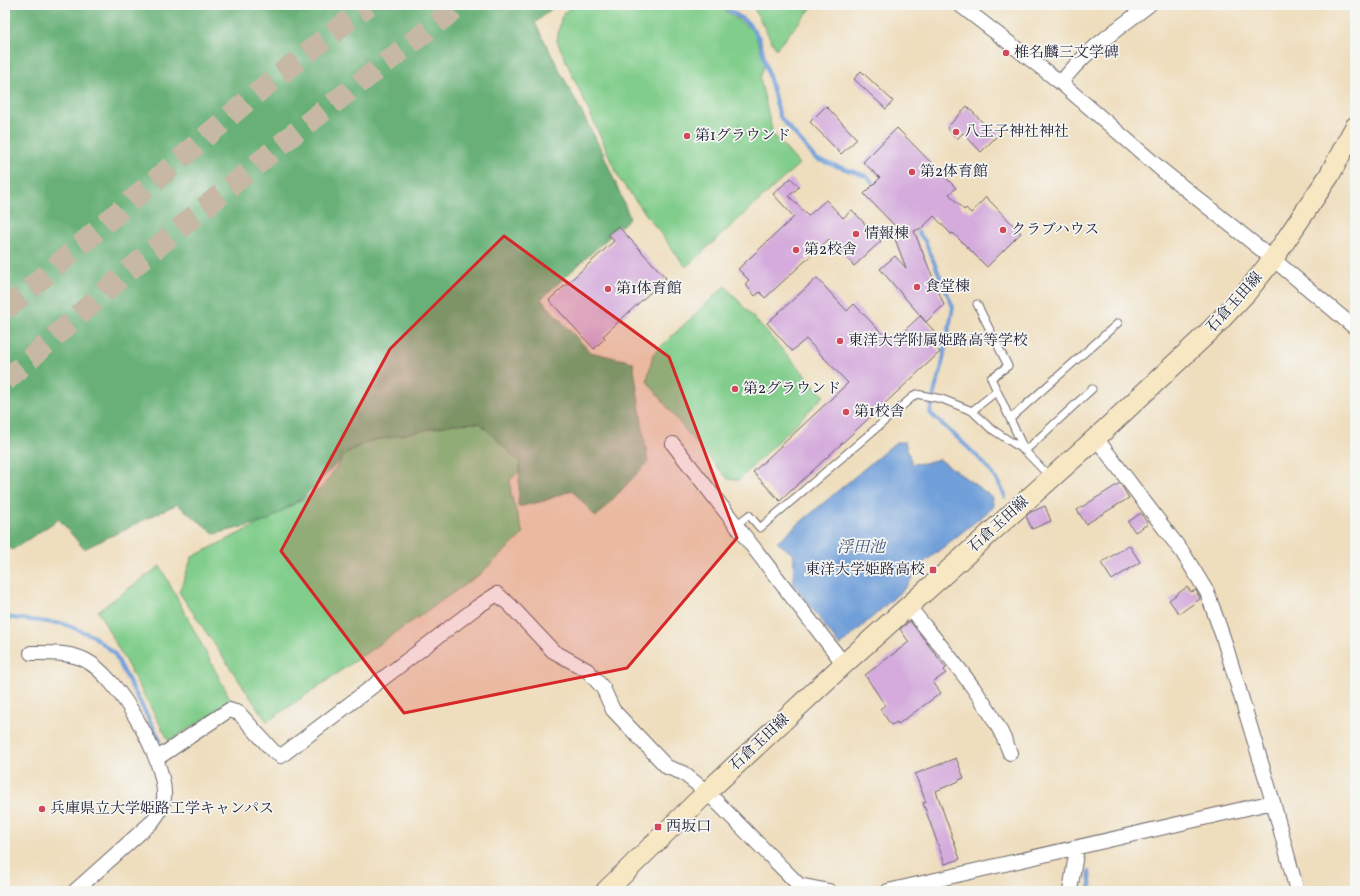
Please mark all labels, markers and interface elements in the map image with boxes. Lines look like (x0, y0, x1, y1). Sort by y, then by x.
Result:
place label: 椎名麟三文学碑 (1014, 43, 1119, 64)
marker: 椎名麟三文学碑 (1001, 48, 1011, 58)
place label: 八王子神社神社 (964, 122, 1069, 143)
place label: 第1グラウンド (695, 126, 791, 147)
marker: 八王子神社神社 (951, 127, 961, 137)
marker: 第1グラウンド (682, 131, 692, 141)
place label: 第2体育館 (920, 162, 988, 183)
marker: 第2体育館 (907, 167, 917, 177)
place label: クラブハウス (1011, 220, 1099, 241)
place label: 情報棟 (864, 224, 909, 245)
marker: クラブハウス (998, 225, 1008, 235)
marker: 情報棟 (851, 229, 861, 239)
place label: 第2校舎 (804, 240, 857, 261)
marker: 第2校舎 (791, 245, 801, 255)
street label: 石倉玉田線 (1202, 268, 1268, 338)
place label: 食堂棟 (925, 277, 970, 298)
place label: 第1体育館 (616, 279, 682, 300)
marker: 食堂棟 (912, 282, 922, 292)
marker: 第1体育館 (603, 284, 613, 294)
place label: 東洋大学附属姫路高等学校 (848, 331, 1028, 352)
marker: 東洋大学附属姫路高等学校 (835, 336, 845, 346)
place label: 第2グラウンド (743, 379, 841, 400)
marker: 第2グラウンド (730, 384, 740, 394)
place label: 第1校舎 (854, 402, 905, 423)
marker: 第1校舎 (841, 407, 851, 417)
street label: 石倉玉田線 (964, 492, 1034, 558)
water label: 浮田池 (837, 537, 887, 559)
place label: 東洋大学姫路高校 (805, 560, 925, 581)
marker: 東洋大学姫路高校 (928, 565, 938, 575)
street label: 石倉玉田線 (725, 710, 795, 776)
place label: 兵庫県立大学姫路工学キャンパス (50, 799, 274, 820)
marker: 兵庫県立大学姫路工学キャンパス (37, 804, 47, 814)
place label: 西坂口 (666, 817, 711, 838)
marker: 西坂口 (653, 822, 663, 832)

